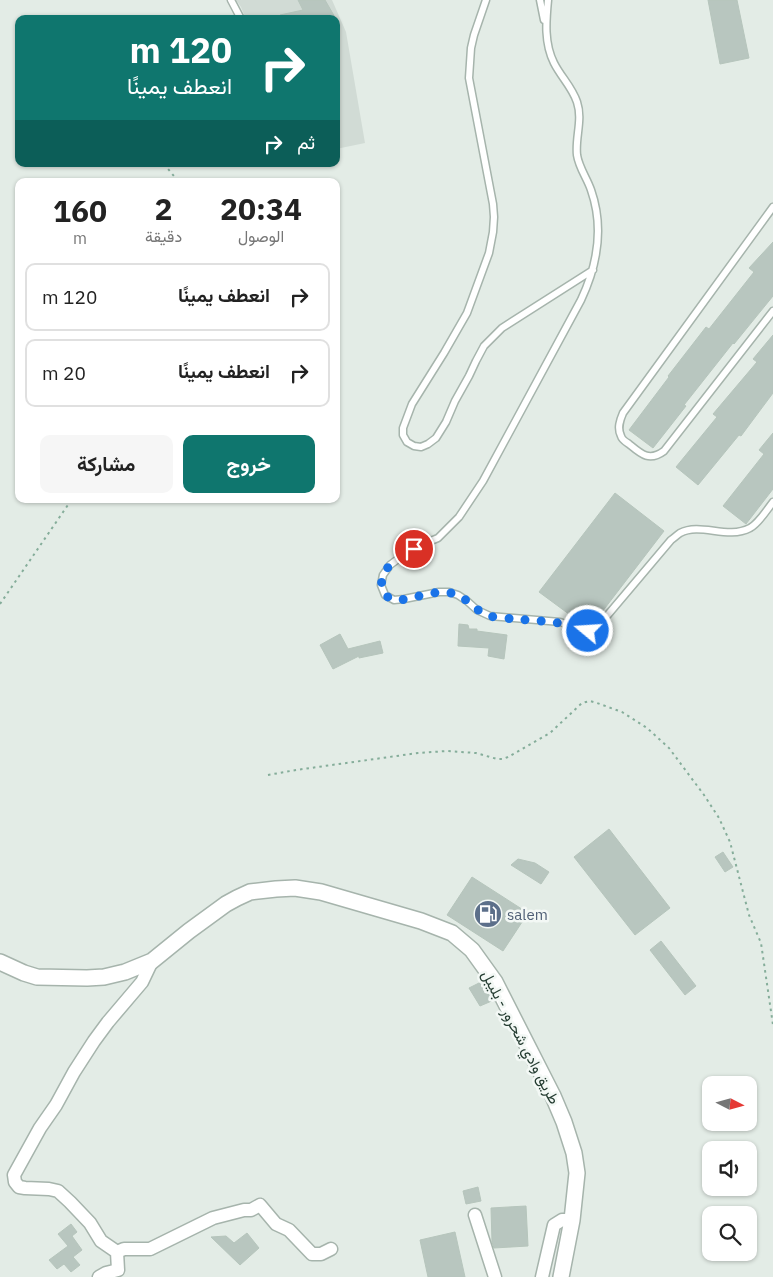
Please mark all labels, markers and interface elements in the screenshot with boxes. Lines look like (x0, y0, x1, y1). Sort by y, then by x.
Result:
text: 120 m (129, 27, 232, 73)
icon: right (250, 35, 315, 100)
text: انعطف يمينًا (127, 71, 232, 100)
icon: right (259, 130, 287, 158)
text: ثم (297, 130, 315, 154)
text: 2 (155, 189, 173, 228)
text: 20:34 (220, 189, 302, 228)
text: 160 (53, 191, 107, 230)
text: دقيقة (145, 226, 182, 246)
text: الوصول (238, 226, 284, 246)
text: m (73, 228, 87, 248)
text: انعطف يمينًا (178, 283, 270, 307)
icon: right (285, 283, 313, 311)
text: 120 m (42, 285, 97, 309)
text: انعطف يمينًا (178, 359, 270, 383)
icon: right (285, 359, 313, 387)
text: 20 m (42, 361, 86, 385)
button: مشاركة (40, 435, 173, 493)
button: خروج (183, 435, 315, 493)
pin (393, 528, 435, 570)
icon: arrive (400, 535, 428, 563)
position arrow (561, 604, 613, 656)
fuel station icon: salem (473, 899, 503, 929)
place label: salem (507, 905, 548, 924)
street label: طريق وادي شحرور - بليبل (474, 967, 565, 1109)
north arrow (702, 1076, 758, 1131)
map controls (702, 1076, 757, 1261)
button: sound (702, 1141, 757, 1196)
button: search (702, 1206, 757, 1261)

